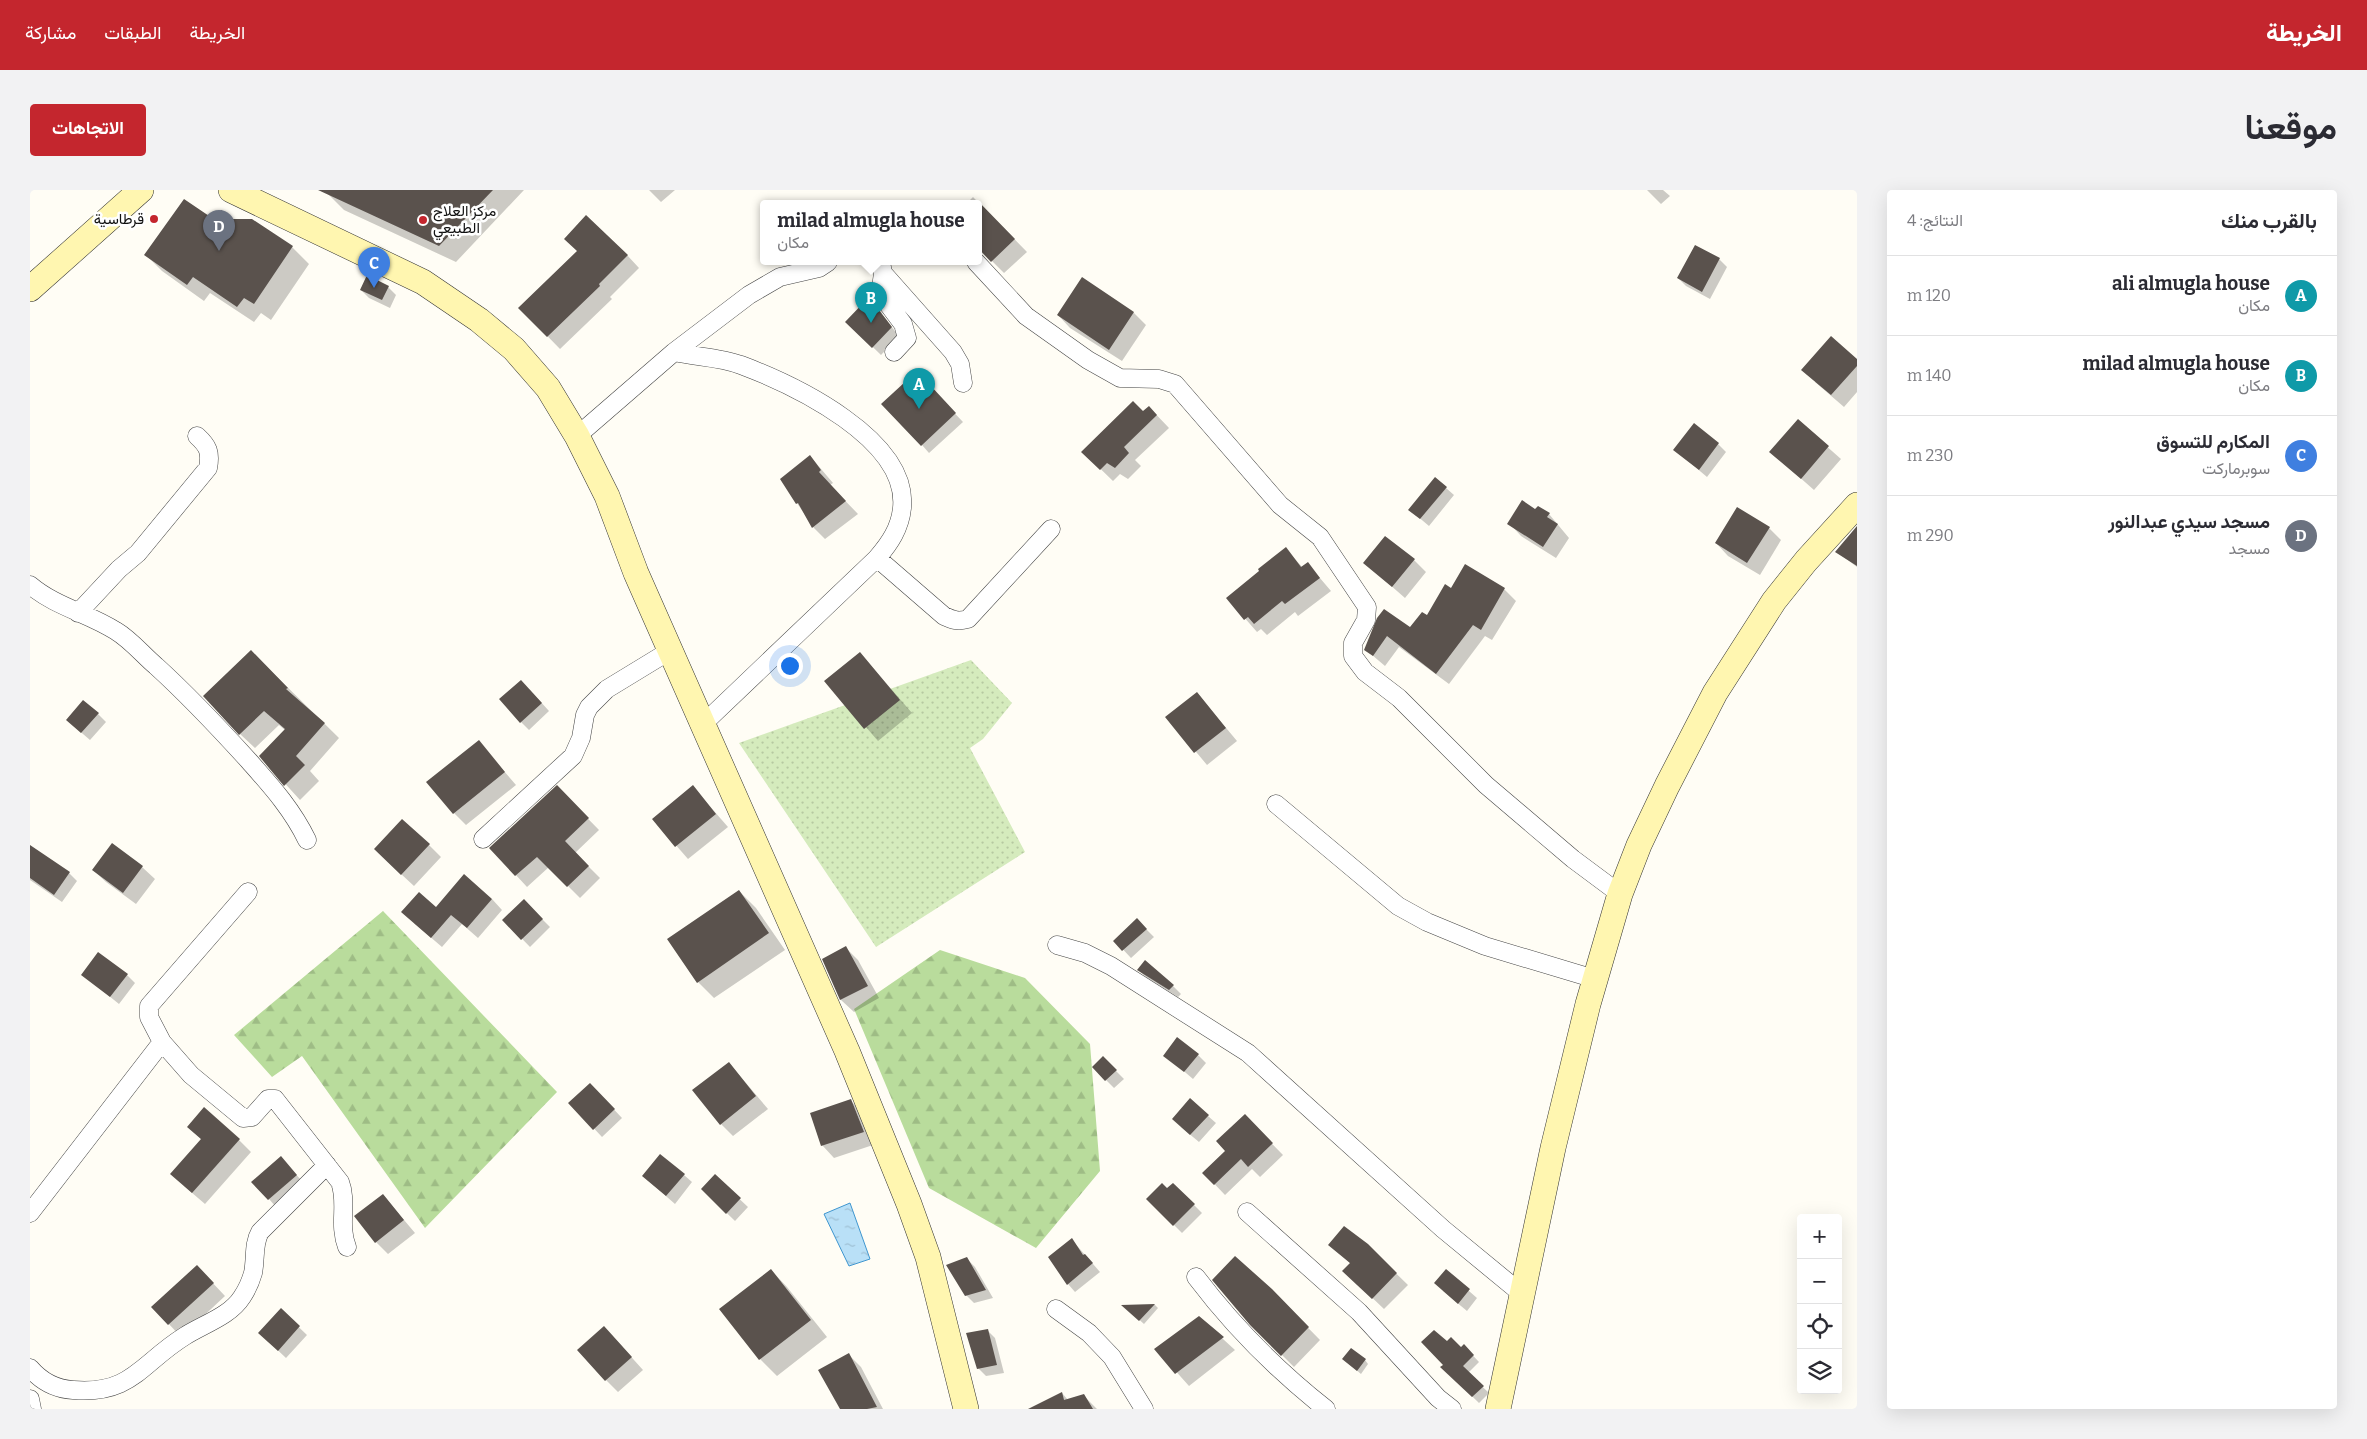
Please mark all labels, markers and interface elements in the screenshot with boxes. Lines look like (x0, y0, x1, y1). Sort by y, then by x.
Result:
text: الخريطة (2266, 19, 2342, 47)
text: مشاركة (25, 22, 76, 44)
text: الطبقات (104, 22, 161, 44)
text: الخريطة (189, 22, 245, 44)
button: الاتجاهات (30, 104, 146, 156)
text: موقعنا (2244, 106, 2337, 148)
popup (760, 200, 982, 265)
place label: مركز العلاج الطبيعي (433, 202, 496, 241)
text: بالقرب منك (2221, 208, 2317, 234)
text: milad almugla house (777, 209, 965, 232)
place label: قرطاسية (94, 210, 144, 228)
pin: D (203, 210, 235, 251)
text: النتائج: 4 (1907, 211, 1963, 230)
marker: قرطاسية (148, 213, 160, 225)
marker: مركز العلاج الطبيعي (417, 214, 429, 226)
text: مكان (777, 233, 809, 252)
pin: C (358, 247, 390, 288)
text: ali almugla house (2112, 272, 2270, 295)
pin: B (855, 282, 887, 323)
text: 120 m (1907, 286, 1951, 305)
text: A (2295, 286, 2307, 305)
text: مكان (2238, 296, 2270, 315)
text: milad almugla house (2082, 352, 2270, 375)
text: 140 m (1907, 366, 1952, 385)
text: B (2296, 366, 2306, 385)
pin: A (903, 368, 935, 409)
text: مكان (2238, 376, 2270, 395)
text: المكارم للتسوق (2156, 430, 2270, 453)
text: 230 m (1907, 446, 1954, 465)
text: C (2296, 446, 2306, 465)
text: سوبرماركت (2202, 459, 2270, 478)
text: مسجد سيدي عبدالنور (2108, 510, 2270, 533)
text: 290 m (1907, 526, 1954, 545)
text: D (2295, 526, 2307, 545)
text: مسجد (2229, 539, 2270, 558)
your location (777, 653, 803, 679)
map controls (1797, 1214, 1842, 1394)
button: + (1797, 1214, 1842, 1259)
button: − (1797, 1259, 1842, 1304)
button: locate (1797, 1304, 1842, 1349)
button: layers (1797, 1349, 1842, 1394)

